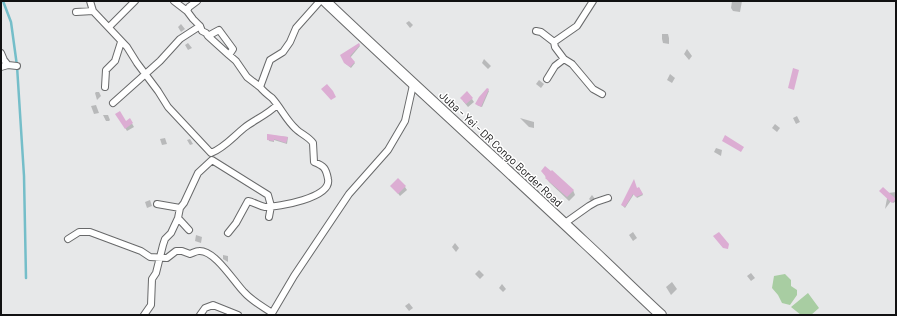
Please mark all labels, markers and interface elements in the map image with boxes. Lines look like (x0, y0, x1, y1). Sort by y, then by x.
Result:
street label: Juba - Yei - DR Congo Border Road (437, 88, 565, 209)

